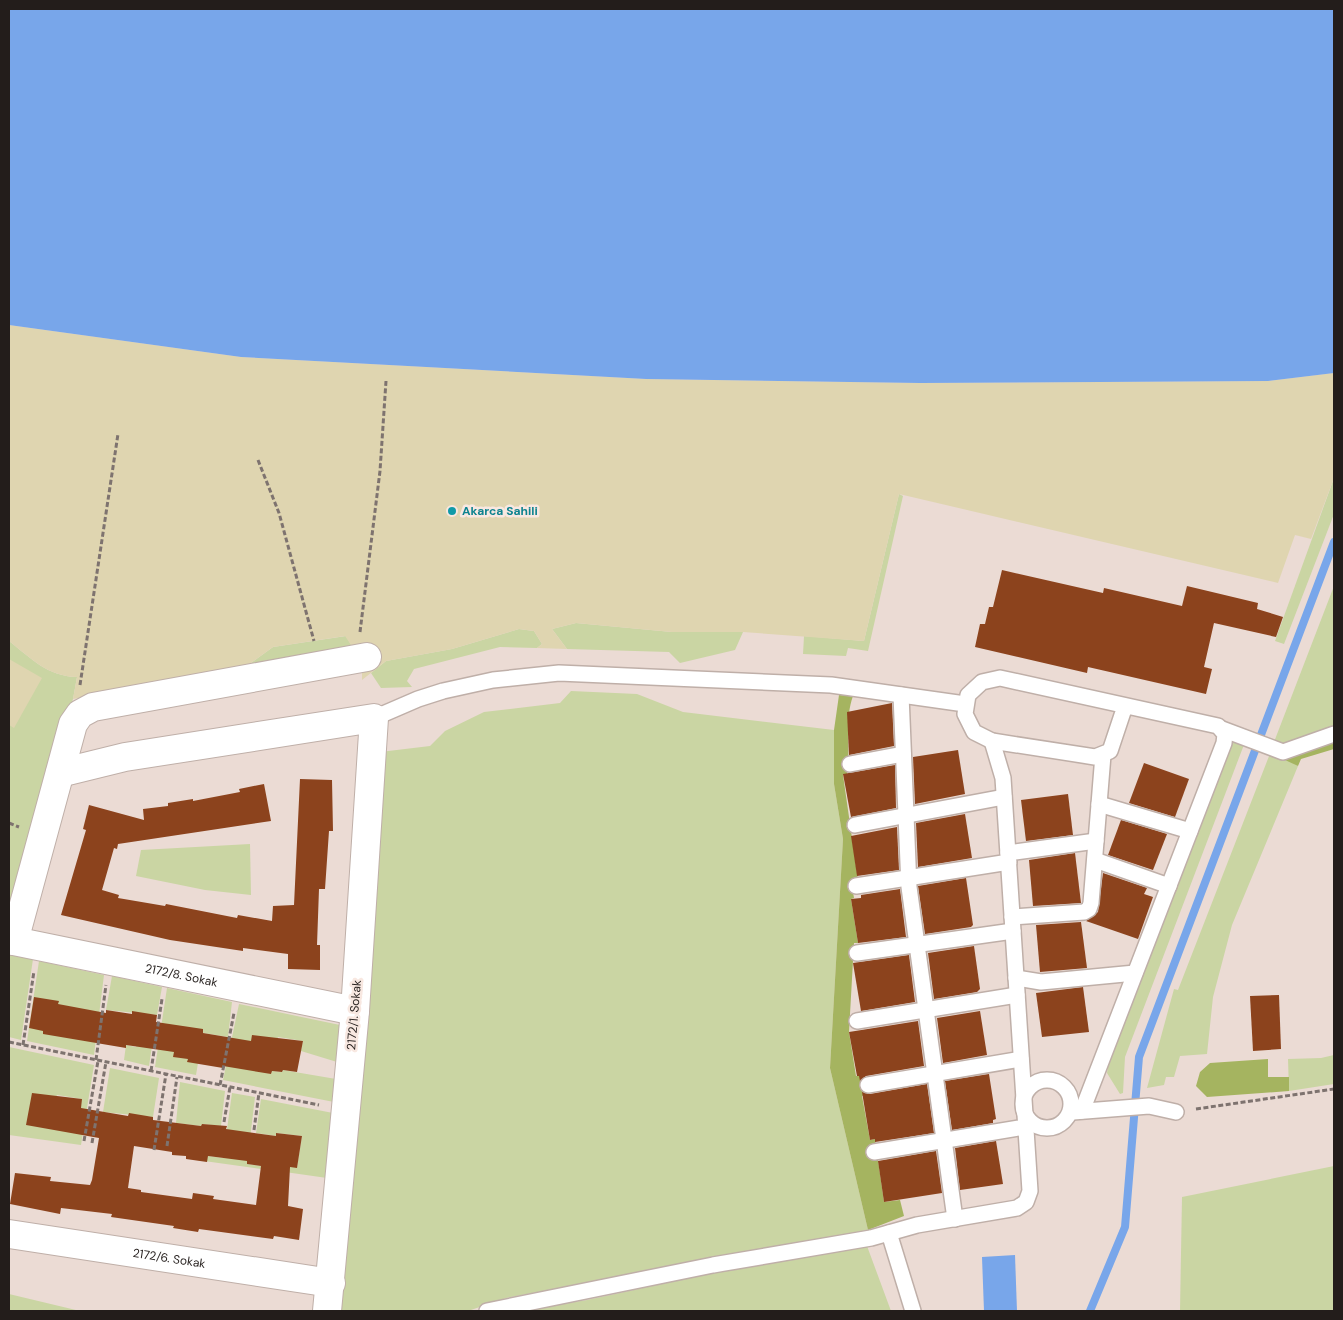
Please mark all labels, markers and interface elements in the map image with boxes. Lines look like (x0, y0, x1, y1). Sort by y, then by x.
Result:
place label: Akarca Sahili (462, 503, 538, 519)
marker: Akarca Sahili (446, 505, 458, 517)
street label: 2172/8. Sokak (144, 960, 219, 991)
street label: 2172/1. Sokak (343, 979, 365, 1051)
street label: 2172/6. Sokak (132, 1245, 207, 1272)

